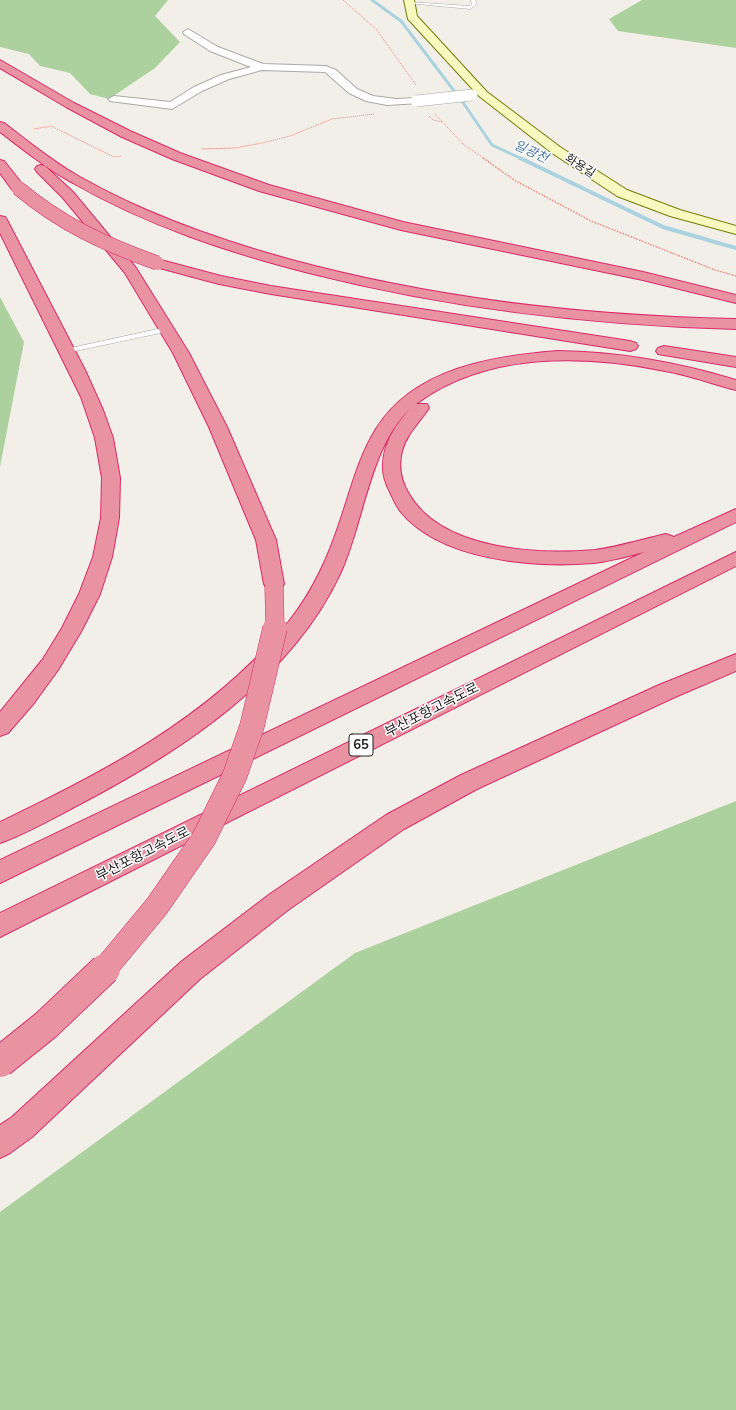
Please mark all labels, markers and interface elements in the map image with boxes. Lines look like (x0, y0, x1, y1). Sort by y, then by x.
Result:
water label: 일광천 (511, 137, 551, 167)
street label: 화용길 (562, 151, 598, 181)
street label: 부산포항고속도로 (382, 679, 482, 741)
road number: 65 (349, 734, 373, 756)
street label: 부산포항고속도로 (93, 823, 193, 885)

